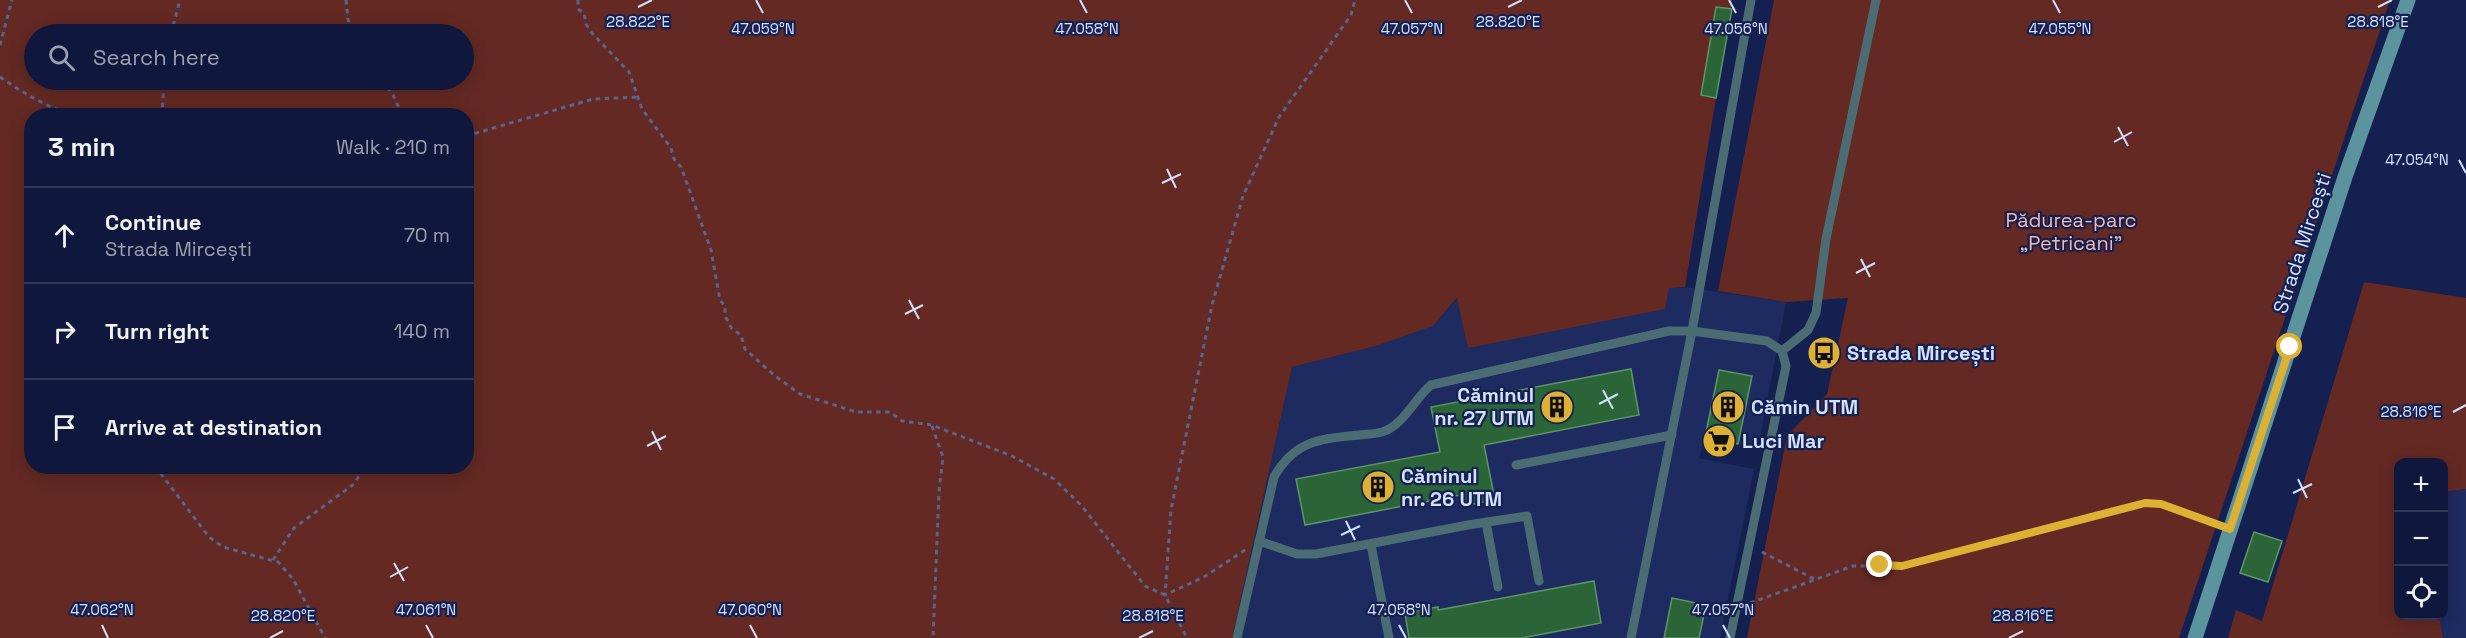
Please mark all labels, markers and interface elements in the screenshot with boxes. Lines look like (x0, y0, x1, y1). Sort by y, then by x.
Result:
text: 28.822°E (606, 12, 670, 31)
text: 28.820°E (1476, 12, 1540, 31)
text: 28.818°E (2347, 12, 2409, 31)
text: 47.059°N (731, 19, 795, 38)
text: 47.058°N (1055, 19, 1119, 38)
text: 47.057°N (1381, 19, 1443, 38)
text: 47.056°N (1704, 19, 1768, 38)
text: 47.055°N (2028, 19, 2092, 38)
search box (24, 24, 474, 90)
icon: search (45, 41, 78, 74)
text: Search here (93, 43, 220, 71)
text: 3 min (48, 130, 116, 164)
text: Walk · 210 m (336, 134, 450, 160)
text: 47.054°N (2385, 150, 2449, 169)
street label: Strada Mircești (2267, 169, 2337, 317)
park label: Pădurea-parc „Petricani” (2005, 207, 2137, 256)
text: Continue (105, 208, 201, 236)
icon: ahead (48, 219, 81, 252)
text: 70 m (404, 222, 450, 248)
text: Strada Mircești (105, 236, 252, 262)
icon: right (48, 315, 81, 348)
text: Turn right (105, 317, 210, 345)
text: 140 m (394, 318, 450, 344)
route start (2276, 333, 2302, 359)
bus stop icon: Strada Mircești (1806, 335, 1842, 371)
place label: Strada Mircești (1847, 340, 1995, 367)
place label: Căminul nr. 27 UTM (1434, 382, 1534, 431)
building icon: Căminul nr. 27 UTM (1539, 389, 1575, 425)
building icon: Cămin UTM (1710, 389, 1746, 425)
place label: Cămin UTM (1751, 394, 1858, 420)
text: 28.816°E (2380, 402, 2442, 421)
icon: arrive (48, 411, 81, 444)
text: Arrive at destination (105, 413, 322, 441)
supermarket icon: Luci Mar (1701, 423, 1737, 459)
place label: Luci Mar (1742, 428, 1824, 454)
map controls (2394, 458, 2448, 620)
button: + (2394, 458, 2448, 512)
place label: Căminul nr. 26 UTM (1401, 463, 1502, 512)
building icon: Căminul nr. 26 UTM (1360, 469, 1396, 505)
button: − (2394, 512, 2448, 566)
route end (1866, 551, 1892, 577)
button: locate (2394, 566, 2448, 620)
text: 47.062°N (70, 600, 134, 619)
text: 47.061°N (396, 600, 456, 619)
text: 47.060°N (718, 600, 782, 619)
text: 47.058°N (1367, 600, 1431, 619)
text: 47.057°N (1692, 600, 1754, 619)
text: 28.820°E (251, 606, 315, 625)
text: 28.818°E (1122, 606, 1184, 625)
text: 28.816°E (1992, 606, 2054, 625)

